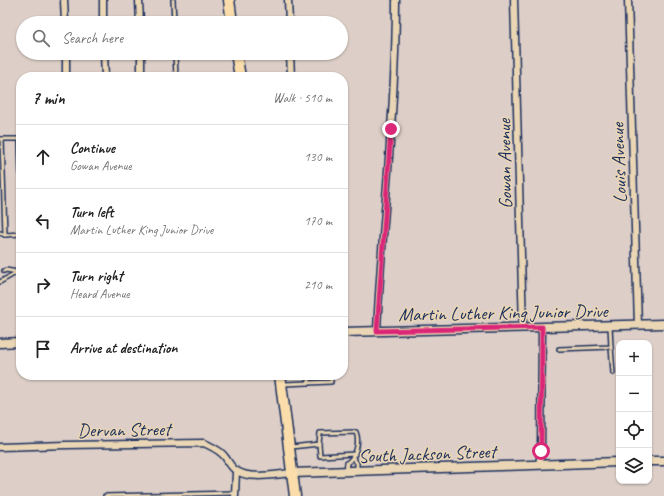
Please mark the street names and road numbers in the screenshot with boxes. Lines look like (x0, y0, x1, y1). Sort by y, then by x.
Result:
street label: Gowan Avenue (492, 117, 518, 209)
street label: Louis Avenue (606, 121, 632, 203)
street label: Martin Luther King Junior Drive (398, 299, 610, 327)
street label: Dervan Street (77, 417, 173, 443)
street label: South Jackson Street (358, 440, 499, 468)

